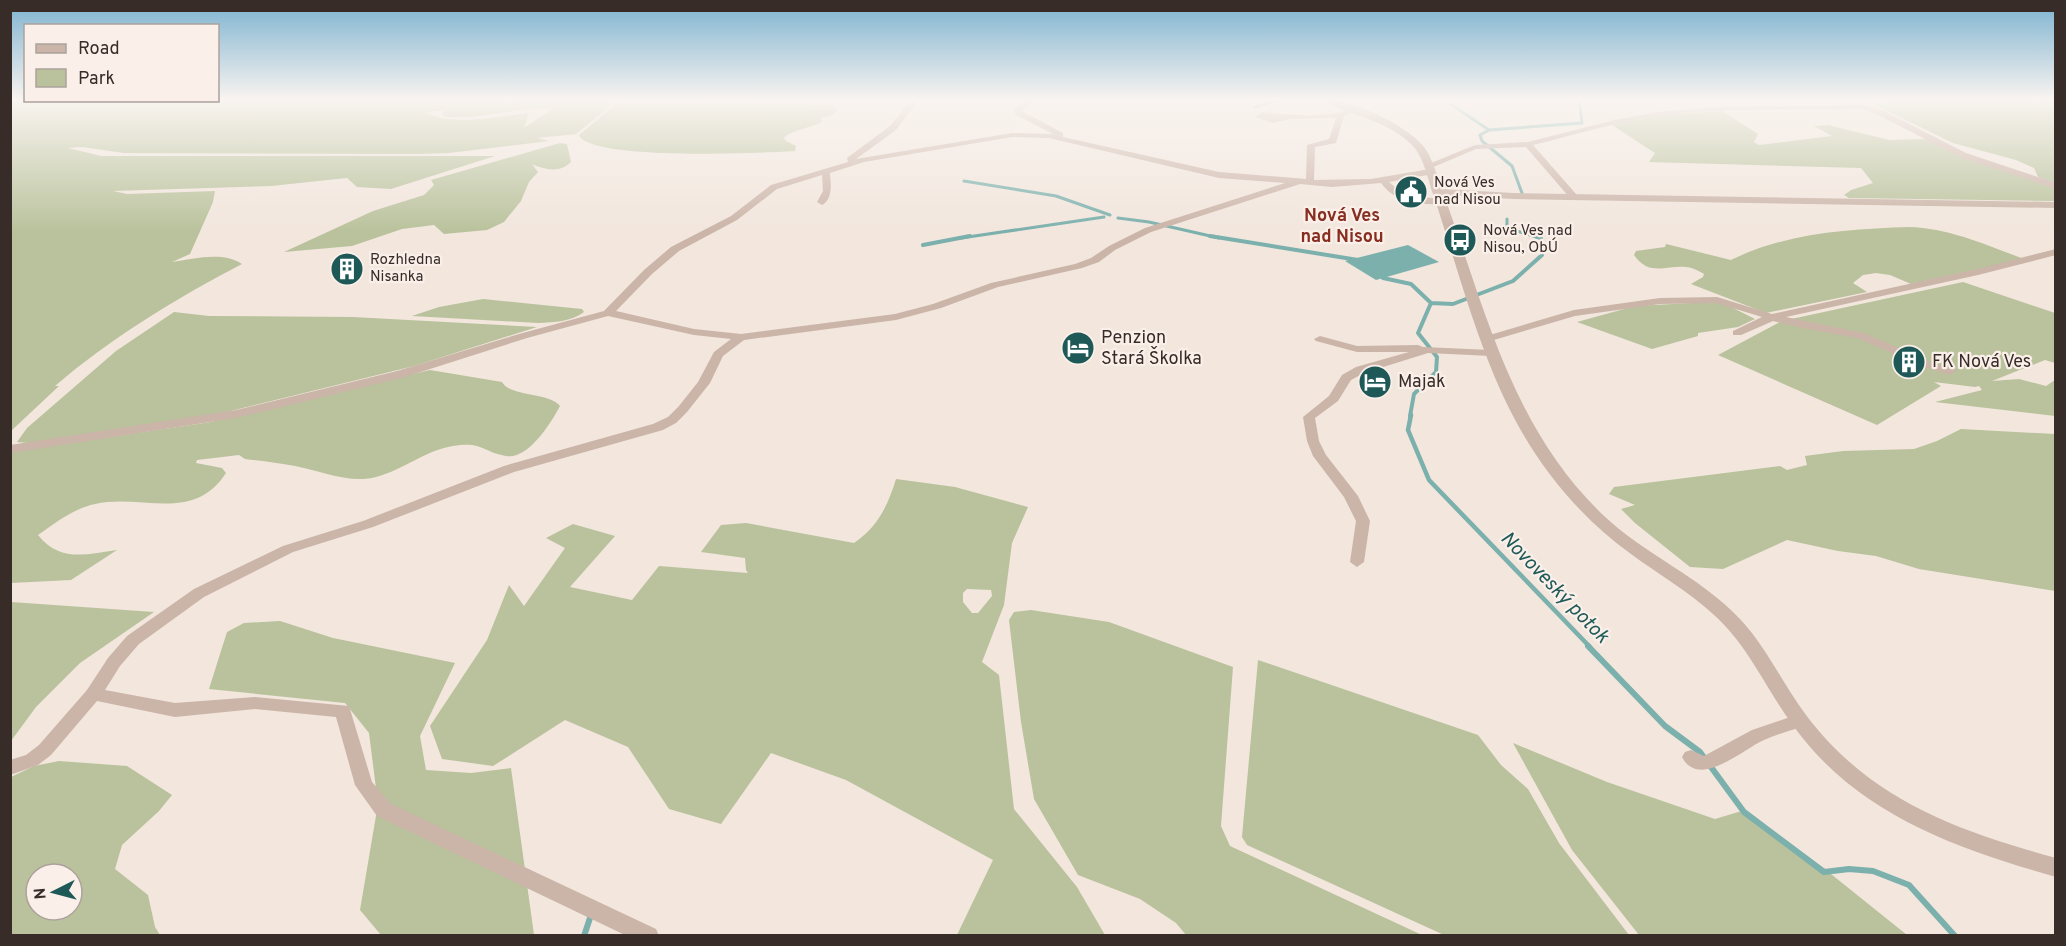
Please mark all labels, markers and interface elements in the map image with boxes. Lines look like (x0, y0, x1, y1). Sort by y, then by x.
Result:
legend (24, 24, 219, 102)
text: Road (78, 38, 120, 61)
text: Park (78, 68, 115, 91)
public building icon: Nová Ves nad Nisou (1393, 174, 1429, 210)
place label: Nová Ves nad Nisou (1434, 174, 1501, 210)
district label: Nová Ves nad Nisou (1300, 205, 1384, 249)
bus stop icon: Nová Ves nad Nisou, ObÚ (1442, 222, 1478, 258)
place label: Nová Ves nad Nisou, ObÚ (1483, 222, 1572, 258)
building icon: Rozhledna Nisanka (329, 251, 365, 287)
place label: Rozhledna Nisanka (370, 251, 441, 287)
place label: Penzion Stará Školka (1101, 327, 1202, 371)
hotel icon: Penzion Stará Školka (1060, 330, 1096, 366)
building icon: FK Nová Ves (1891, 344, 1927, 380)
place label: FK Nová Ves (1932, 351, 2031, 374)
hotel icon: Majak (1357, 364, 1393, 400)
place label: Majak (1398, 371, 1446, 394)
water label: Novoveský potok (1494, 526, 1615, 650)
north arrow (24, 862, 84, 922)
text: N (31, 887, 52, 900)

